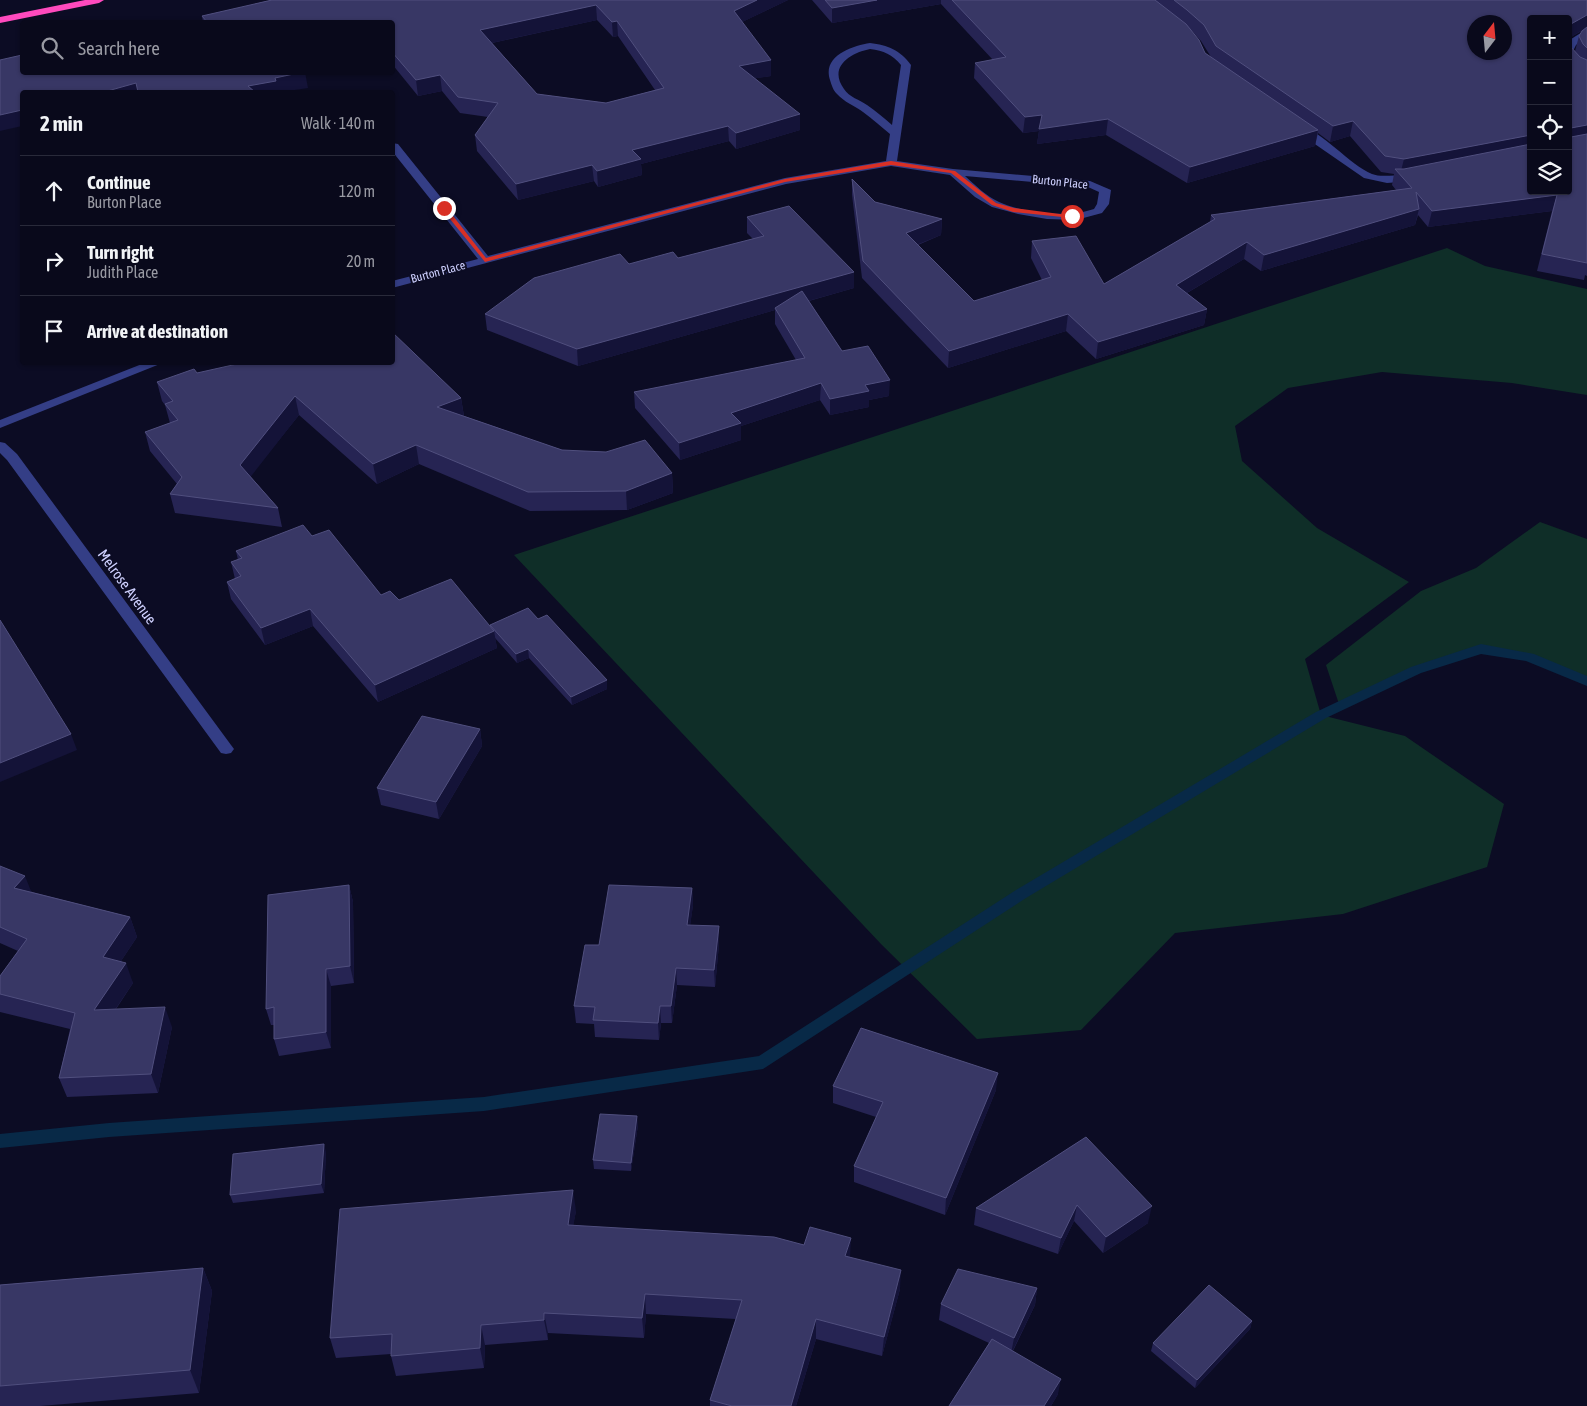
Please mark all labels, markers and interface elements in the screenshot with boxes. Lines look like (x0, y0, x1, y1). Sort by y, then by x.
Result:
north arrow (1467, 15, 1512, 60)
map controls (1527, 15, 1572, 195)
button: + (1527, 15, 1572, 60)
search box (20, 20, 395, 75)
icon: search (38, 34, 66, 62)
text: Search here (78, 37, 160, 59)
button: − (1527, 60, 1572, 105)
button: locate (1527, 105, 1572, 150)
text: 2 min (40, 111, 83, 135)
text: Walk · 140 m (301, 114, 375, 132)
button: layers (1527, 150, 1572, 195)
text: Continue (87, 171, 151, 193)
street label: Burton Place (1031, 172, 1089, 192)
icon: ahead (40, 177, 68, 205)
text: 120 m (339, 182, 375, 200)
text: Burton Place (87, 193, 162, 211)
route end (433, 197, 456, 220)
route start (1061, 205, 1084, 228)
text: Turn right (87, 241, 154, 263)
icon: right (40, 247, 68, 275)
text: 20 m (346, 252, 375, 270)
street label: Burton Place (409, 258, 467, 286)
text: Judith Place (87, 263, 158, 281)
icon: arrive (40, 317, 68, 345)
text: Arrive at destination (87, 320, 228, 342)
street label: Melrose Avenue (95, 546, 160, 627)

